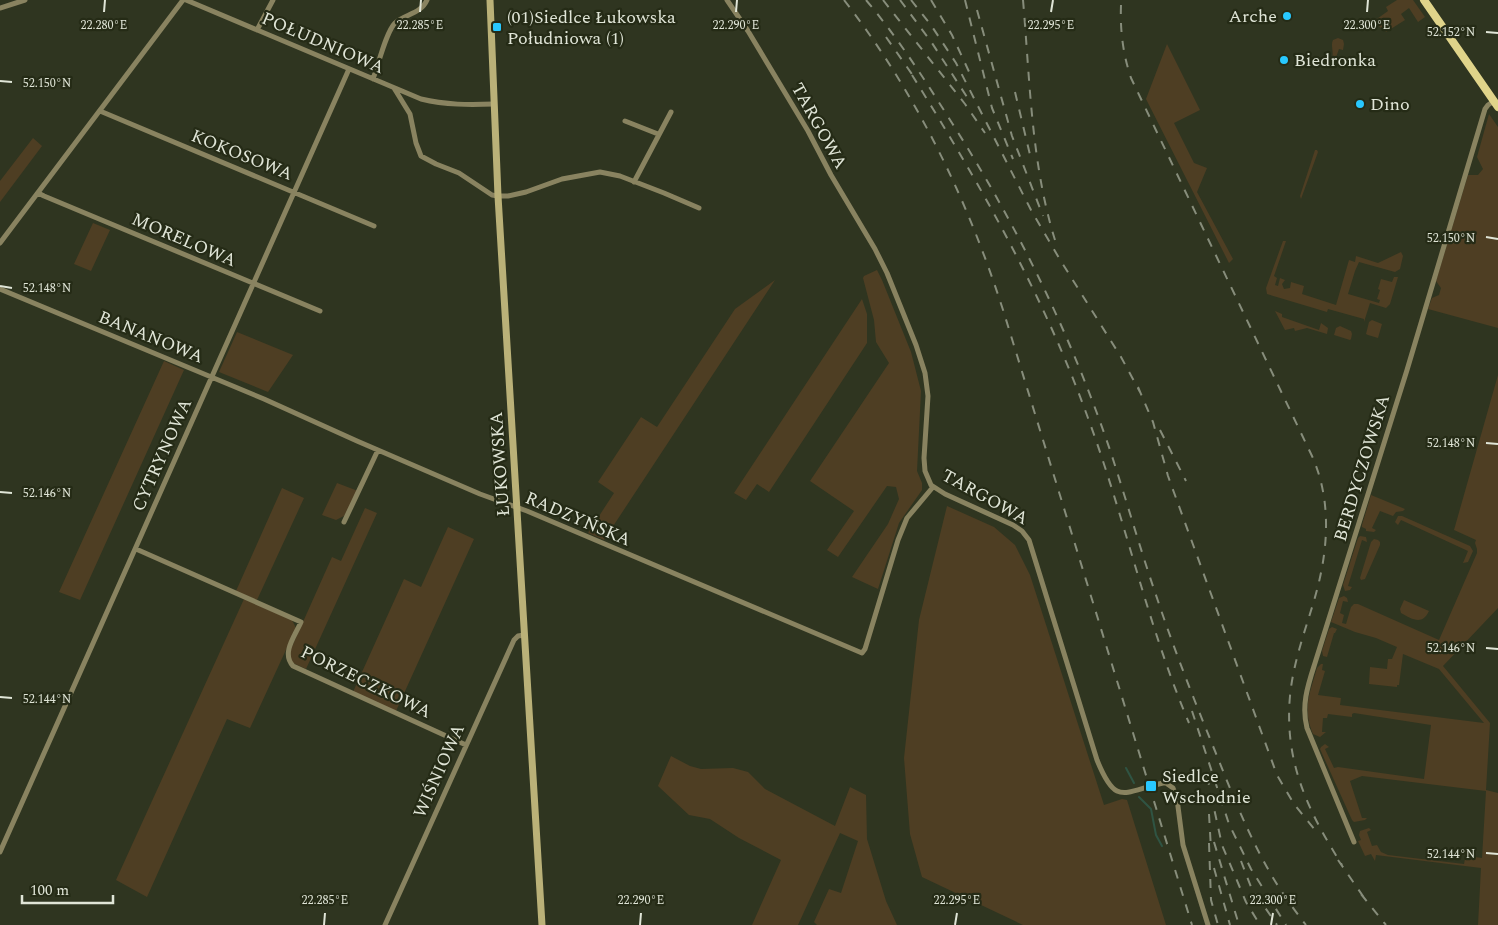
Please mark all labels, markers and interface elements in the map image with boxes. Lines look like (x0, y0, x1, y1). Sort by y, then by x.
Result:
place label: Arche (1229, 3, 1277, 30)
place label: (01)Siedlce Łukowska Południowa (1) (507, 4, 676, 52)
street label: POŁUDNIOWA (257, 5, 389, 81)
marker: Arche (1281, 10, 1293, 22)
text: 22.280°E (81, 16, 127, 35)
text: 22.285°E (397, 16, 443, 35)
text: 22.290°E (713, 16, 759, 35)
text: 22.295°E (1028, 16, 1074, 35)
text: 22.300°E (1344, 16, 1390, 35)
marker: (01)Siedlce Łukowska Południowa (1) (491, 21, 503, 33)
text: 52.152°N (1427, 23, 1475, 42)
place label: Biedronka (1294, 47, 1376, 74)
marker: Biedronka (1278, 54, 1290, 66)
text: 52.150°N (23, 74, 71, 93)
street label: TARGOWA (784, 78, 854, 174)
place label: Dino (1370, 91, 1410, 118)
marker: Dino (1354, 98, 1366, 110)
street label: KOKOSOWA (187, 122, 297, 188)
street label: MORELOWA (127, 206, 241, 274)
text: 52.150°N (1427, 229, 1475, 248)
text: 52.148°N (23, 279, 71, 298)
street label: BANANOWA (94, 304, 208, 370)
street label: BERDYCZOWSKA (1327, 391, 1397, 545)
street label: CYTRYNOWA (125, 394, 199, 516)
street label: ŁUKOWSKA (483, 411, 517, 517)
text: 52.148°N (1427, 434, 1475, 453)
street label: TARGOWA (937, 462, 1033, 532)
text: 52.146°N (23, 484, 71, 503)
street label: RADZYŃSKA (521, 485, 635, 553)
street label: PORZECZKOWA (296, 639, 436, 725)
text: 52.146°N (1427, 639, 1475, 658)
text: 52.144°N (23, 690, 71, 709)
street label: WIŚNIOWA (406, 720, 472, 822)
place label: Siedlce Wschodnie (1162, 763, 1251, 811)
marker: Siedlce Wschodnie (1144, 779, 1158, 793)
text: 52.144°N (1427, 845, 1475, 864)
scale bar (22, 872, 114, 904)
text: 100 m (30, 879, 69, 902)
text: 22.285°E (302, 891, 348, 910)
text: 22.290°E (618, 891, 664, 910)
text: 22.295°E (934, 891, 980, 910)
text: 22.300°E (1250, 891, 1296, 910)

